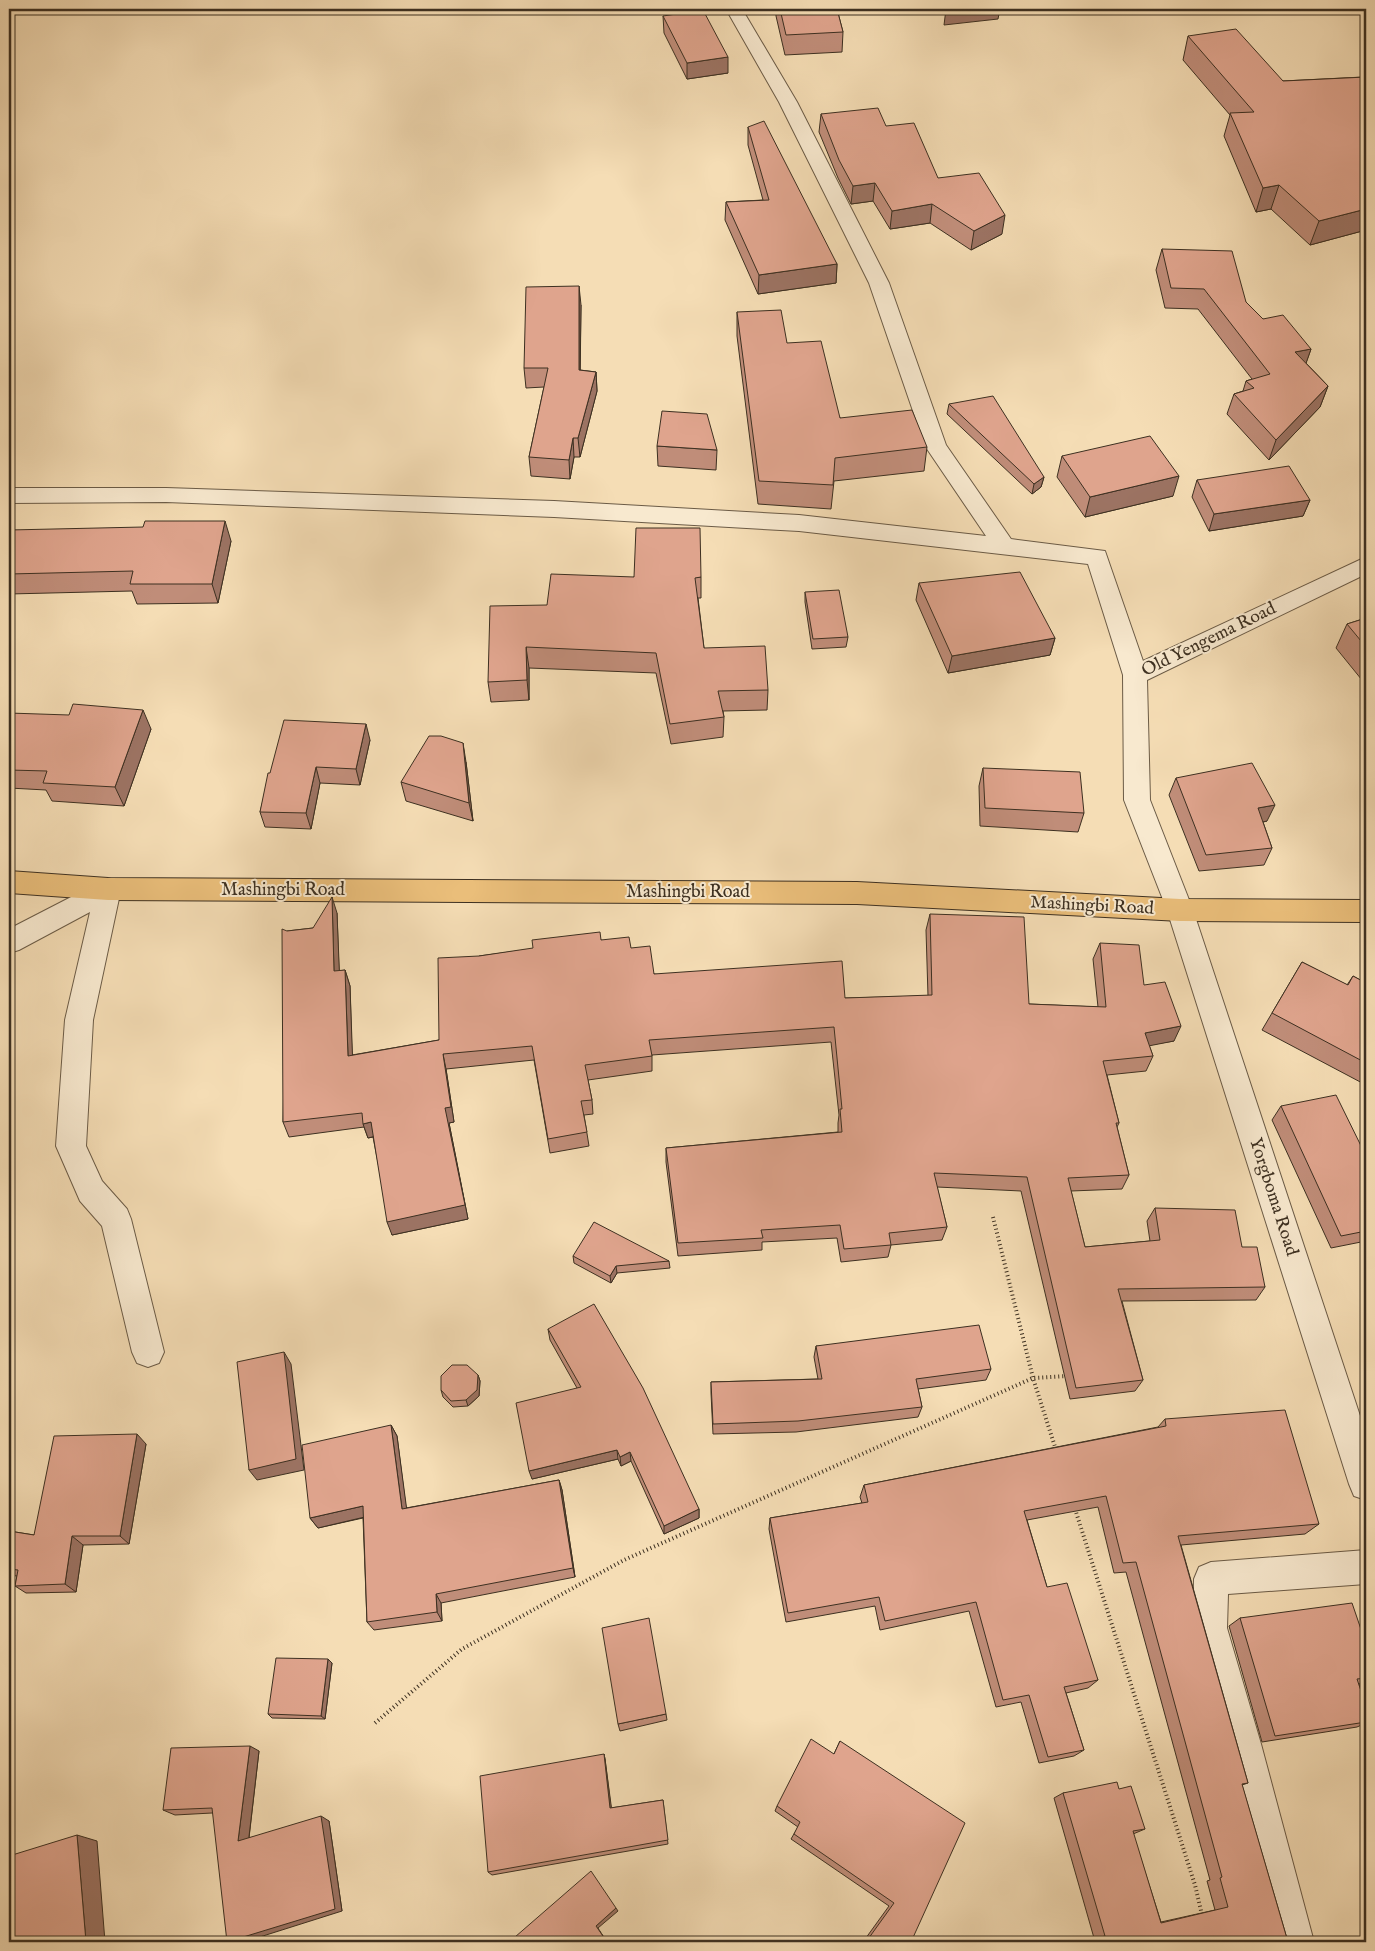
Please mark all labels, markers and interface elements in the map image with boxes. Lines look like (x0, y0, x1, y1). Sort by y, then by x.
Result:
street label: Old Yengema Road (1138, 597, 1280, 682)
street label: Mashingbi Road (221, 879, 345, 902)
street label: Mashingbi Road (626, 881, 750, 904)
street label: Mashingbi Road (1030, 891, 1155, 921)
street label: Yorgboma Road (1243, 1135, 1303, 1259)

